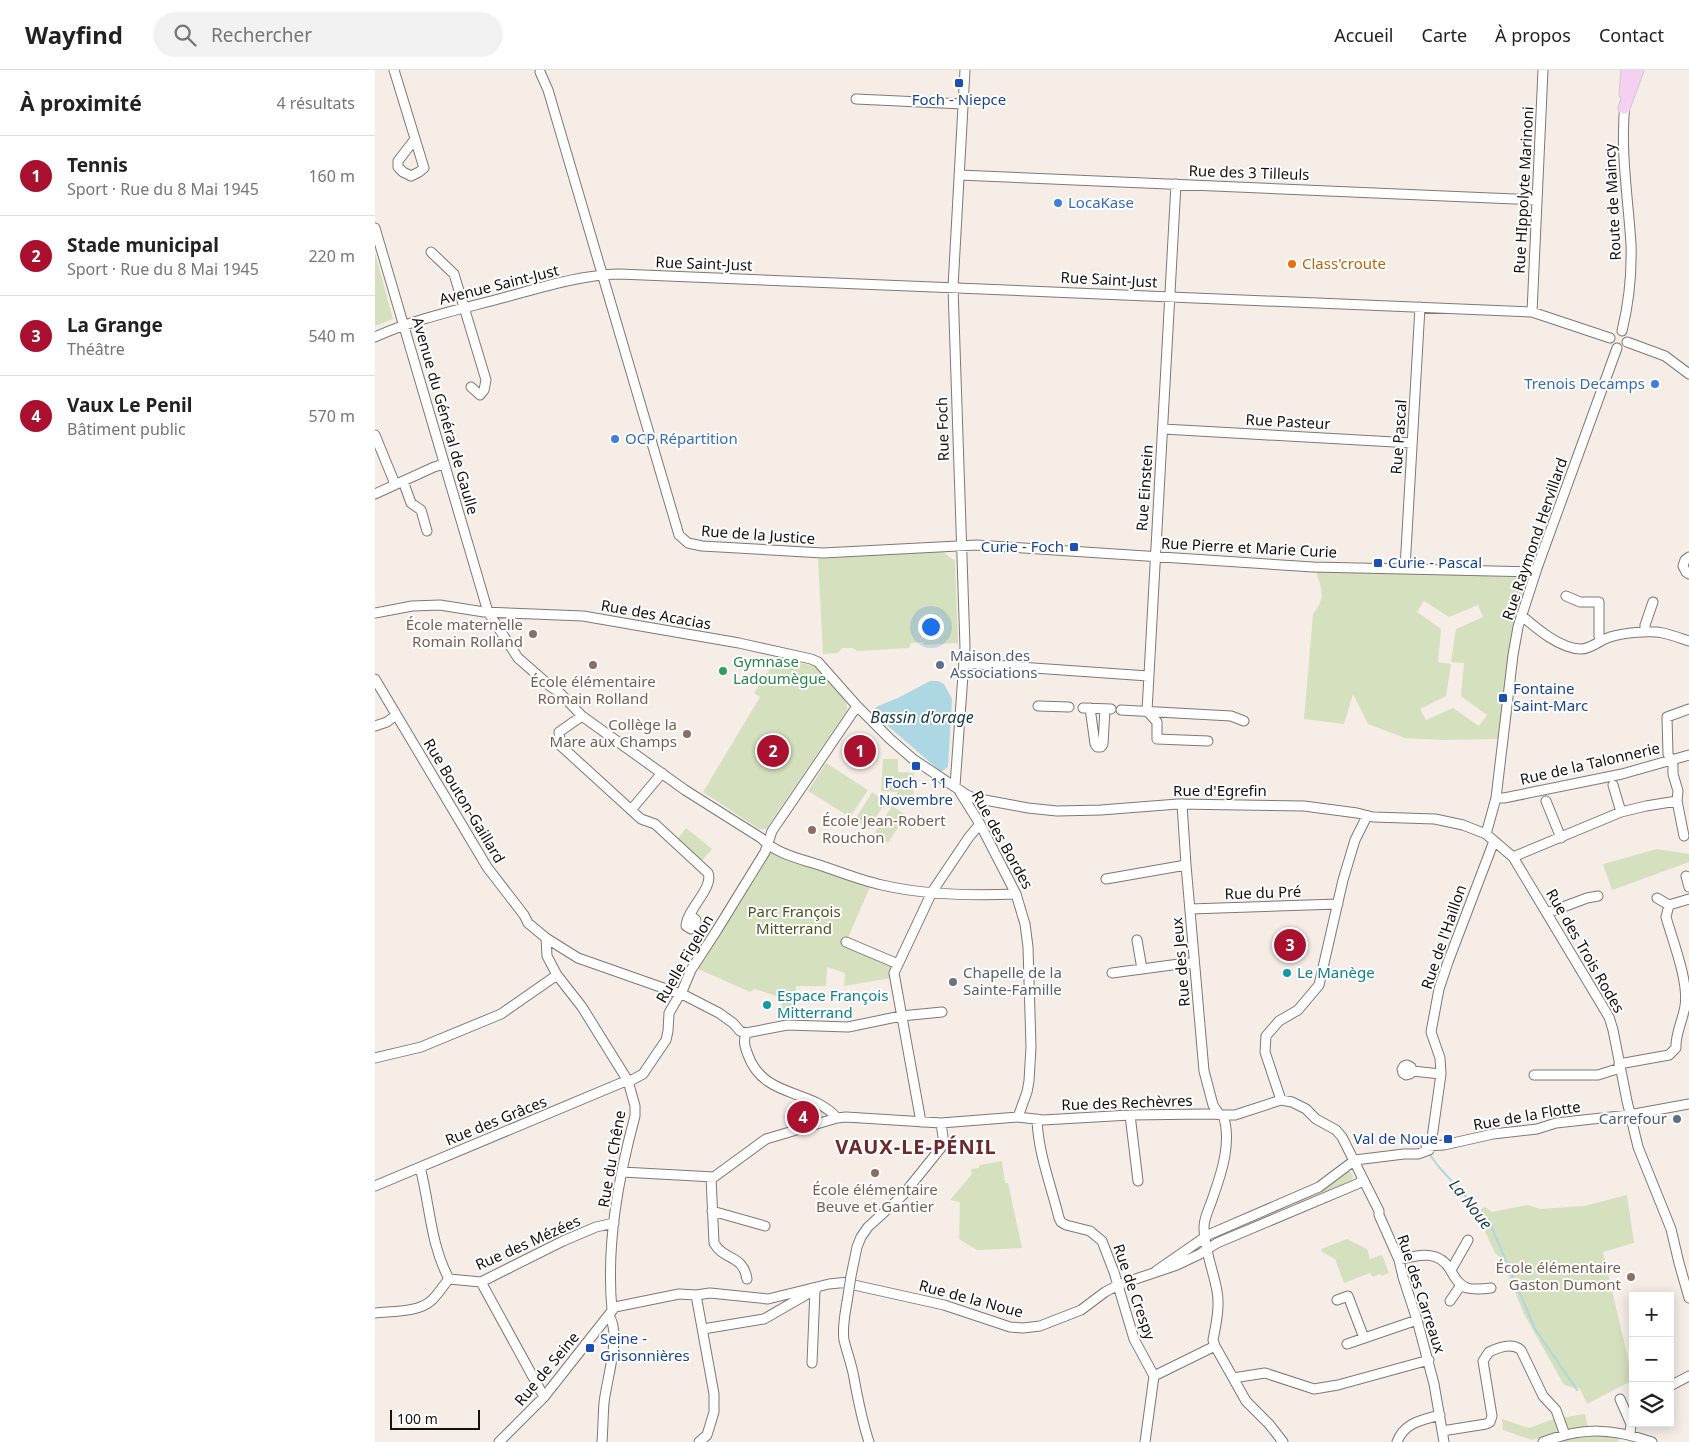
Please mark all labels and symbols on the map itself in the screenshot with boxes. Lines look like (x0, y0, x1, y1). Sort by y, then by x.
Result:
marker: Foch - Niepce (953, 77, 965, 89)
place label: Foch - Niepce (912, 89, 1006, 109)
street label: Rue HIppolyte Marinoni (1509, 106, 1537, 274)
street label: Route de Maincy (1599, 143, 1625, 261)
street label: Rue des 3 Tilleuls (1188, 160, 1310, 184)
place label: LocaKase (1068, 192, 1134, 212)
marker: LocaKase (1052, 197, 1064, 209)
street label: Rue Saint-Just (655, 251, 753, 275)
place label: Class'croute (1302, 253, 1386, 273)
marker: Class'croute (1286, 258, 1298, 270)
street label: Avenue Saint-Just (437, 259, 561, 309)
street label: Rue Saint-Just (1060, 266, 1159, 292)
street label: Avenue du Général de Gaulle (408, 315, 484, 517)
place label: Trenois Decamps (1524, 373, 1645, 393)
marker: Trenois Decamps (1649, 378, 1661, 390)
street label: Rue Foch (931, 397, 953, 462)
street label: Rue Pascal (1385, 399, 1411, 475)
street label: Rue Pasteur (1245, 409, 1331, 433)
place label: OCP Répartition (625, 428, 738, 448)
marker: OCP Répartition (609, 433, 621, 445)
street label: Rue Einstein (1131, 444, 1157, 532)
street label: Rue Raymond Hervillard (1497, 455, 1571, 622)
street label: Rue de la Justice (700, 520, 816, 548)
street label: Rue Pierre et Marie Curie (1160, 532, 1338, 562)
place label: Curie - Foch (981, 536, 1064, 556)
marker: Curie - Foch (1068, 541, 1080, 553)
place label: Curie - Pascal (1388, 552, 1482, 572)
marker: Curie - Pascal (1372, 557, 1384, 569)
street label: Rue des Acacias (599, 594, 713, 634)
place label: École maternelle Romain Rolland (406, 614, 523, 651)
your location (918, 614, 944, 640)
marker: École maternelle Romain Rolland (527, 628, 539, 640)
place label: Maison des Associations (950, 645, 1037, 682)
place label: Gymnase Ladoumègue (733, 651, 826, 688)
marker: École élémentaire Romain Rolland (587, 659, 599, 671)
marker: Maison des Associations (934, 659, 946, 671)
marker: Gymnase Ladoumègue (717, 665, 729, 677)
place label: École élémentaire Romain Rolland (530, 671, 656, 708)
place label: Fontaine Saint-Marc (1513, 678, 1588, 715)
marker: Fontaine Saint-Marc (1497, 692, 1509, 704)
water label: Bassin d'orage (870, 706, 974, 728)
place label: Collège la Mare aux Champs (550, 714, 677, 751)
marker: Collège la Mare aux Champs (681, 728, 693, 740)
pin: 2 (757, 732, 789, 770)
pin: 1 (844, 732, 876, 770)
street label: Rue Bouton-Gaillard (420, 734, 510, 867)
street label: Rue de la Talonnerie (1518, 737, 1662, 789)
marker: Foch - 11 Novembre (910, 760, 922, 772)
place label: Foch - 11 Novembre (879, 772, 953, 809)
street label: Rue d'Egrefin (1173, 780, 1267, 800)
street label: Rue des Bordes (968, 787, 1038, 892)
place label: École Jean-Robert Rouchon (822, 810, 946, 847)
marker: École Jean-Robert Rouchon (806, 824, 818, 836)
street label: Rue du Pré (1224, 881, 1302, 903)
street label: Rue de l'Haillon (1416, 882, 1470, 992)
street label: Rue des Trois Rodes (1542, 885, 1630, 1016)
park label: Parc François Mitterrand (747, 901, 841, 938)
street label: Ruelle Figelon (651, 911, 717, 1006)
street label: Rue des Jeux (1166, 917, 1194, 1008)
pin: 3 (1274, 926, 1306, 964)
place label: Chapelle de la Sainte-Famille (963, 962, 1062, 999)
place label: Le Manège (1297, 962, 1375, 982)
marker: Le Manège (1281, 967, 1293, 979)
marker: Chapelle de la Sainte-Famille (947, 976, 959, 988)
place label: Espace François Mitterrand (777, 985, 888, 1022)
marker: Espace François Mitterrand (761, 999, 773, 1011)
street label: Rue des Rechèvres (1061, 1090, 1193, 1114)
street label: Rue des Grâces (442, 1091, 549, 1150)
street label: Rue de la Flotte (1472, 1096, 1582, 1134)
pin: 4 (787, 1098, 819, 1136)
place label: Carrefour (1599, 1108, 1667, 1128)
street label: Rue du Chêne (593, 1109, 629, 1209)
marker: Carrefour (1671, 1113, 1683, 1125)
place label: Val de Noue (1353, 1128, 1438, 1148)
district label: VAUX-LE-PÉNIL (835, 1133, 997, 1160)
marker: Val de Noue (1442, 1133, 1454, 1145)
marker: École élémentaire Beuve et Gantier (869, 1167, 881, 1179)
water label: La Noue (1444, 1174, 1498, 1234)
place label: École élémentaire Beuve et Gantier (812, 1179, 938, 1216)
street label: Rue des Mézées (472, 1210, 583, 1274)
street label: Rue des Carreaux (1393, 1232, 1451, 1356)
street label: Rue de Crespy (1109, 1241, 1161, 1343)
place label: École élémentaire Gaston Dumont (1496, 1257, 1622, 1294)
marker: École élémentaire Gaston Dumont (1625, 1271, 1637, 1283)
street label: Rue de la Noue (917, 1275, 1025, 1322)
street label: Rue de Seine (509, 1327, 583, 1410)
place label: Seine - Grisonnières (600, 1328, 690, 1365)
marker: Seine - Grisonnières (584, 1342, 596, 1354)
scale bar (390, 1407, 480, 1430)

